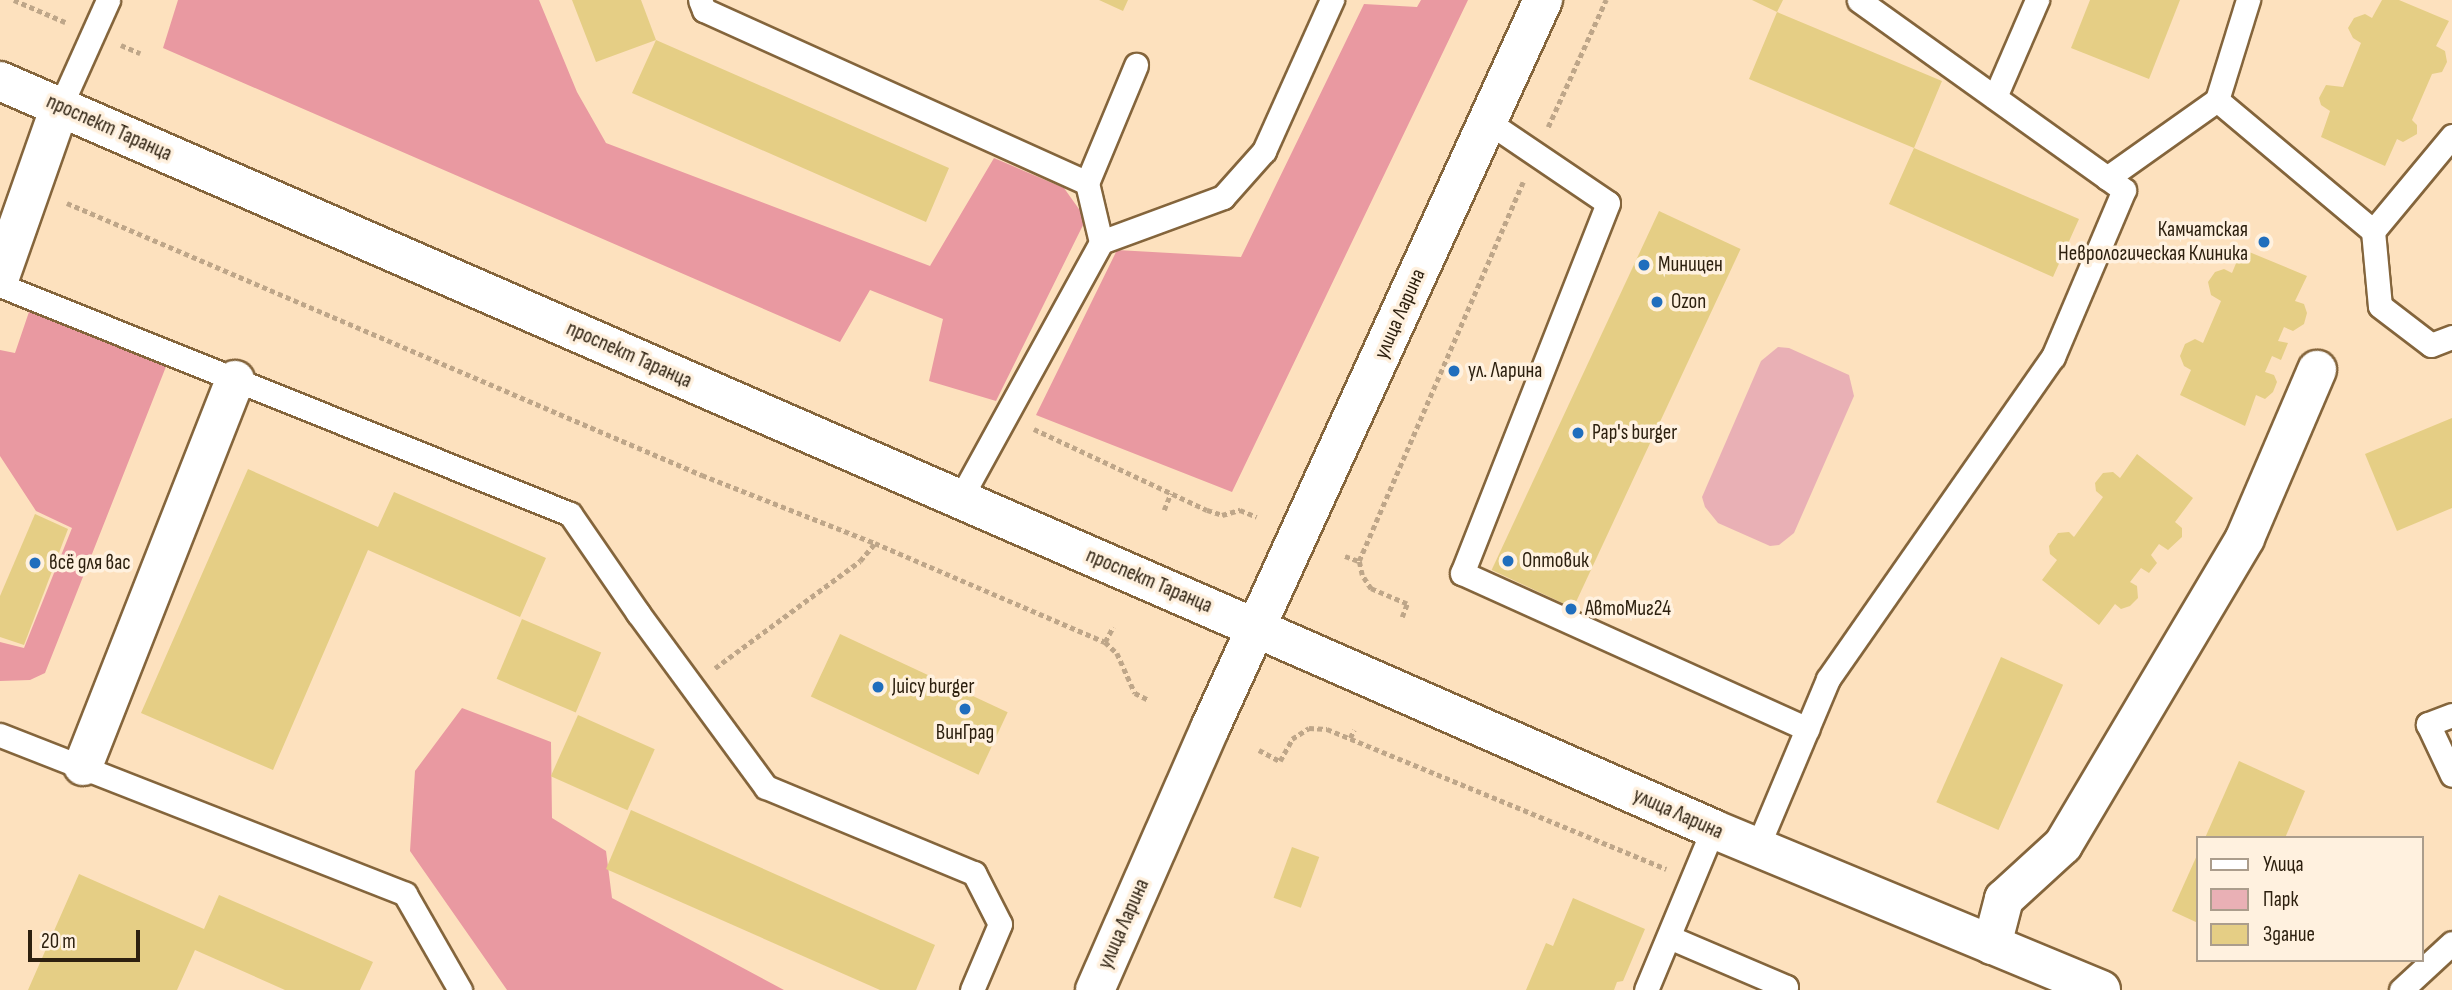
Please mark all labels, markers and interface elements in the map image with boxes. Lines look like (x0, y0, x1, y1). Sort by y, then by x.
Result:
street label: проспект Таранца (42, 89, 176, 167)
place label: Камчатская Неврологическая Клиника (2058, 217, 2248, 267)
marker: Камчатская Неврологическая Клиника (2254, 232, 2274, 252)
place label: Миницен (1658, 252, 1723, 278)
marker: Миницен (1636, 257, 1652, 273)
street label: улица Ларина (1369, 265, 1431, 363)
place label: Ozon (1671, 289, 1706, 315)
marker: Ozon (1649, 294, 1665, 310)
street label: проспект Таранца (562, 316, 696, 394)
place label: ул. Ларина (1468, 358, 1542, 384)
marker: ул. Ларина (1446, 363, 1462, 379)
place label: Pap's burger (1592, 420, 1677, 446)
marker: Pap's burger (1570, 425, 1586, 441)
street label: проспект Таранца (1082, 543, 1216, 619)
place label: Оптовик (1522, 548, 1589, 574)
place label: всё для вас (49, 550, 131, 576)
marker: Оптовик (1500, 553, 1516, 569)
marker: всё для вас (27, 555, 43, 571)
place label: АвтоМиг24 (1585, 596, 1671, 622)
marker: АвтоМиг24 (1563, 601, 1579, 617)
place label: Juicy burger (892, 674, 974, 700)
marker: Juicy burger (870, 679, 886, 695)
marker: ВинГрад (957, 701, 973, 717)
place label: ВинГрад (936, 720, 994, 746)
street label: улица Ларина (1629, 783, 1727, 845)
legend (2196, 836, 2424, 962)
text: Улица (2263, 852, 2304, 877)
street label: улица Ларина (1093, 875, 1155, 973)
text: Парк (2263, 887, 2298, 912)
scale bar (32, 916, 144, 960)
text: Здание (2263, 922, 2315, 947)
text: 20 m (41, 929, 76, 954)

